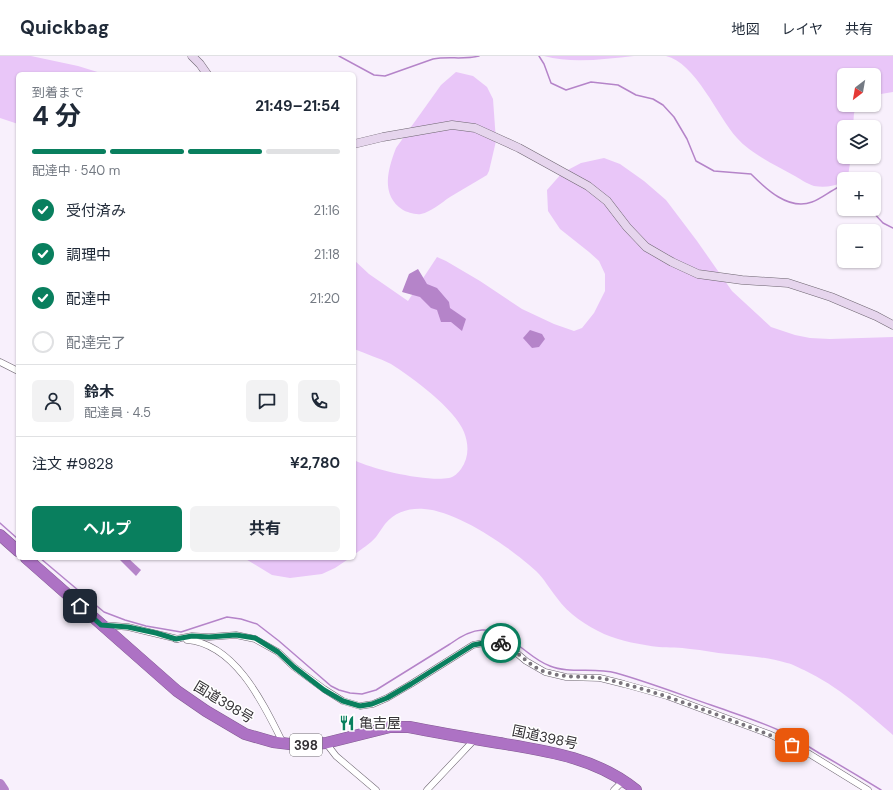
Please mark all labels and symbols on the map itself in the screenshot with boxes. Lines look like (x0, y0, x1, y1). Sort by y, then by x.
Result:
north arrow (837, 68, 881, 112)
pin (63, 589, 97, 623)
courier (481, 623, 521, 663)
street label: 国道398号 (191, 677, 257, 727)
restaurant icon: 亀吉屋 (338, 714, 356, 732)
place label: 亀吉屋 (359, 714, 401, 732)
street label: 国道398号 (510, 721, 580, 753)
pin (775, 728, 809, 762)
road number: 398 (290, 734, 322, 756)

